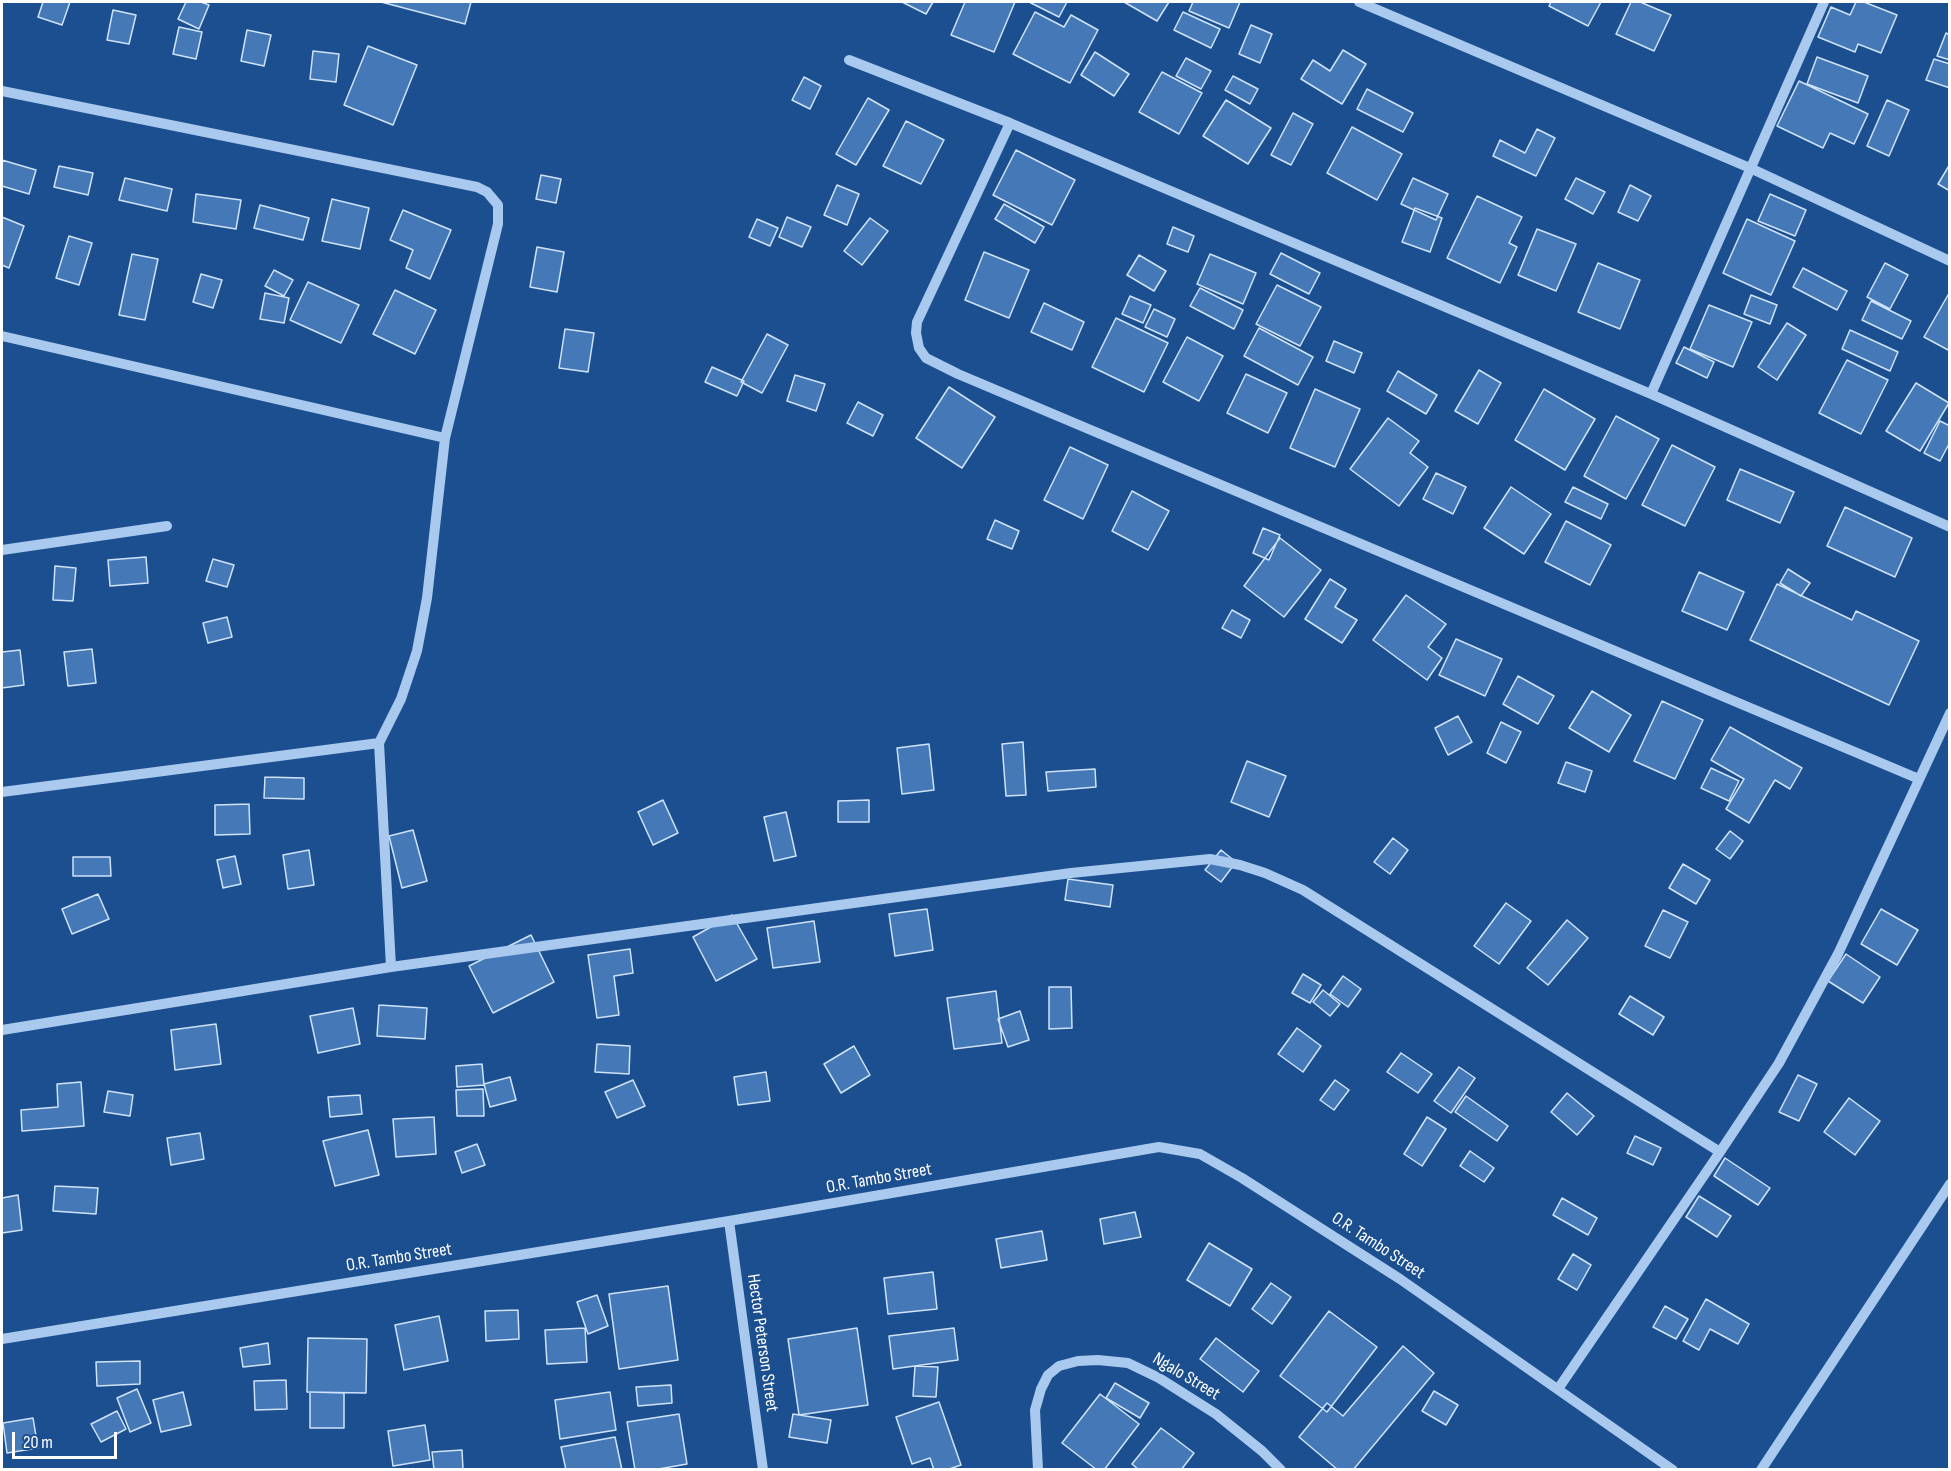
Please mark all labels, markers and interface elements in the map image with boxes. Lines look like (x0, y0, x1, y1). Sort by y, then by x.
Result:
street label: O.R. Tambo Street (825, 1159, 933, 1199)
street label: O.R. Tambo Street (1327, 1208, 1429, 1284)
street label: O.R. Tambo Street (345, 1239, 453, 1277)
street label: Hector Peterson Street (742, 1273, 782, 1413)
street label: Ngalo Street (1148, 1349, 1224, 1405)
scale bar (15, 1420, 120, 1458)
text: 20 m (23, 1432, 53, 1453)

